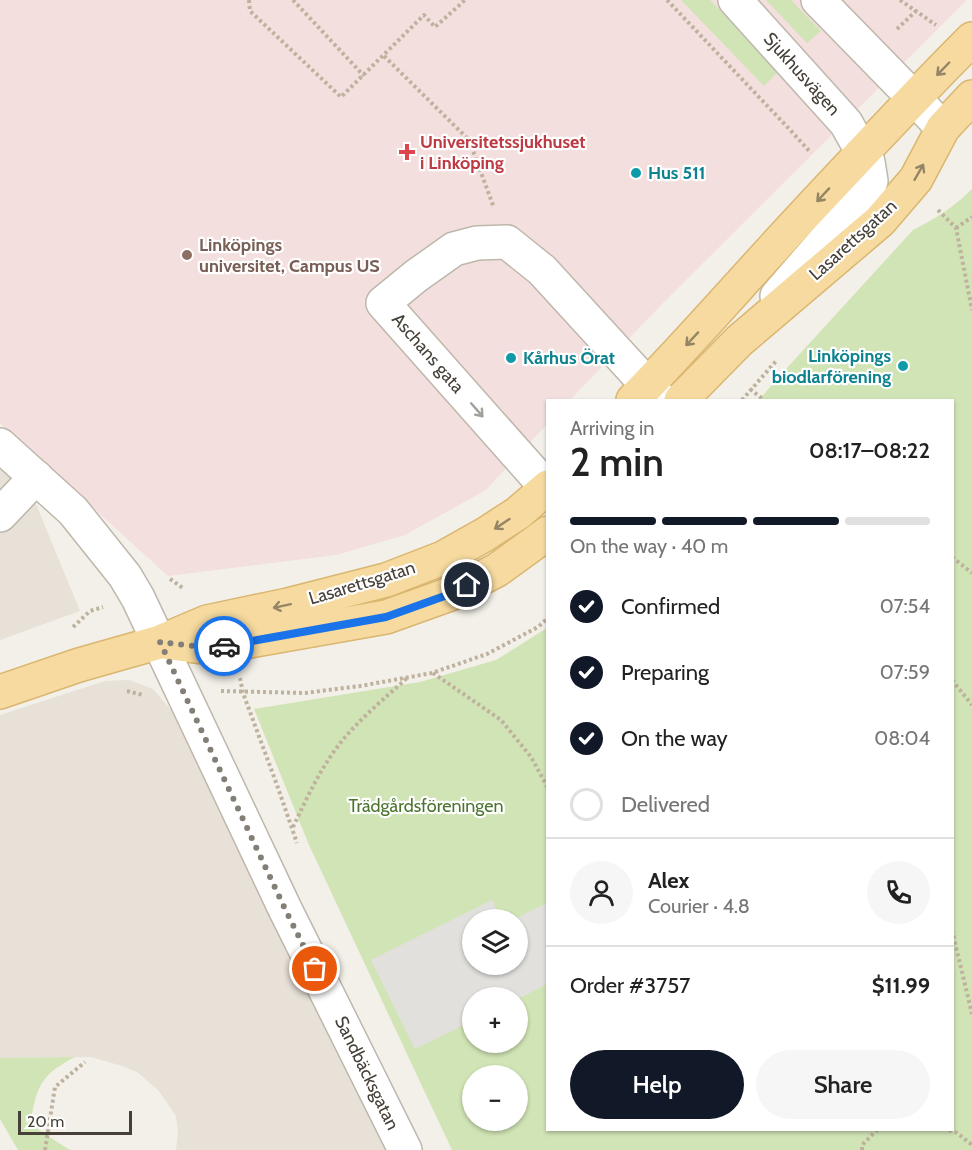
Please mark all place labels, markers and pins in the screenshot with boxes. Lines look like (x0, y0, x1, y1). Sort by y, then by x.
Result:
place label: Universitetssjukhuset i Linköping (420, 131, 586, 174)
marker: Universitetssjukhuset i Linköping (398, 143, 416, 161)
place label: Hus 511 (648, 162, 705, 184)
marker: Hus 511 (629, 166, 643, 180)
place label: Linköpings universitet, Campus US (199, 234, 380, 277)
marker: Linköpings universitet, Campus US (180, 248, 194, 262)
place label: Linköpings biodlarförening (772, 345, 891, 388)
place label: Kårhus Örat (523, 347, 615, 369)
marker: Kårhus Örat (504, 351, 518, 365)
marker: Linköpings biodlarförening (896, 359, 910, 373)
pin (441, 559, 492, 610)
pin (289, 943, 340, 994)

